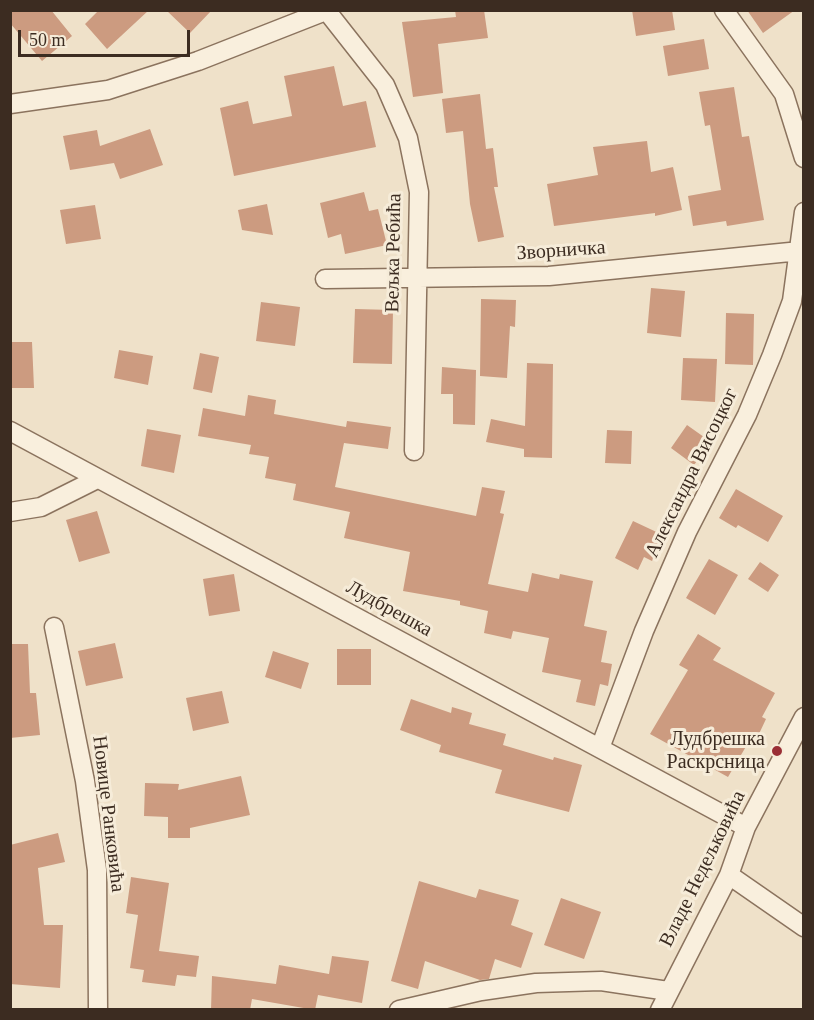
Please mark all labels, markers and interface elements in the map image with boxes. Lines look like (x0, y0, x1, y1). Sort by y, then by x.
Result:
scale bar (21, 18, 194, 56)
text: 50 m (29, 30, 66, 50)
street label: Вељка Ребића (381, 193, 407, 313)
street label: Зворничка (516, 236, 606, 266)
street label: Александра Висоцког (640, 384, 744, 562)
street label: Лудбрешка (342, 576, 436, 642)
place label: Лудбрешка Раскрсница (667, 728, 765, 775)
street label: Новице Ранковића (86, 734, 130, 894)
marker: Лудбрешка Раскрсница (770, 744, 784, 758)
street label: Владе Недељковића (655, 787, 751, 951)

